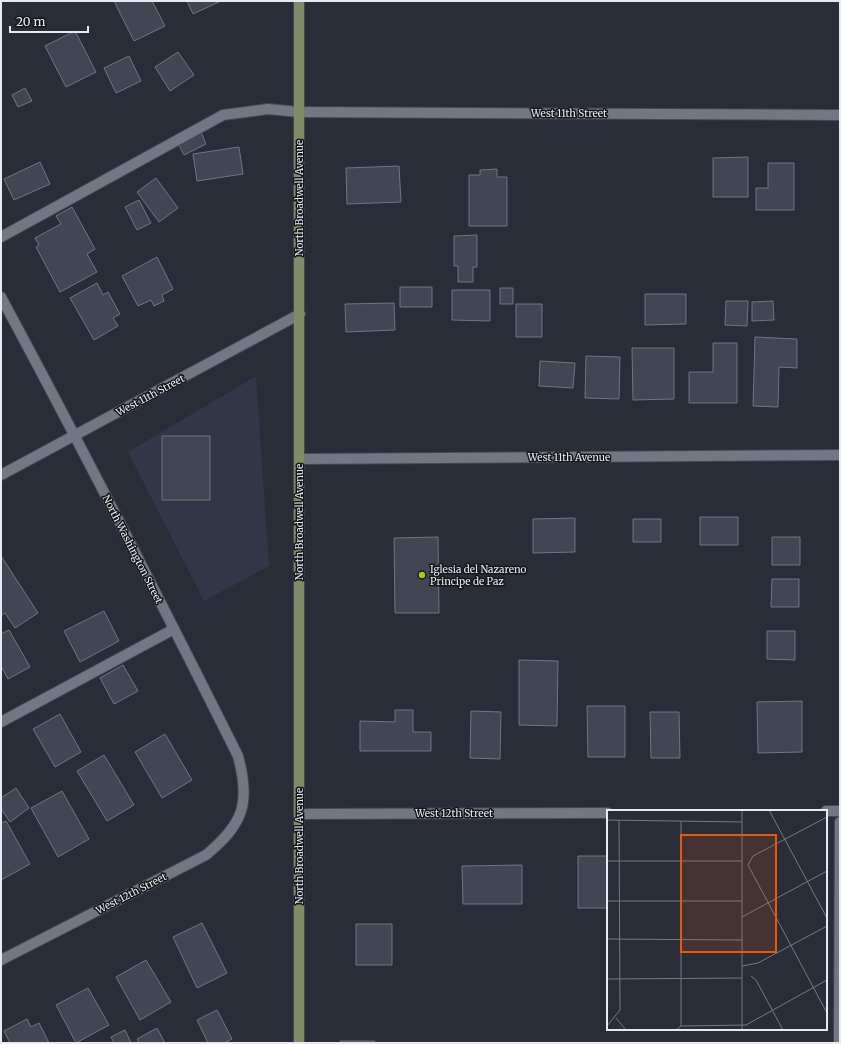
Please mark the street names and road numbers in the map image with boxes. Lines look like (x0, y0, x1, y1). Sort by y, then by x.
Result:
street label: West 11th Street (530, 107, 607, 120)
street label: North Broadwell Avenue (293, 140, 306, 256)
street label: West 11th Street (113, 372, 187, 419)
street label: West 11th Avenue (527, 451, 610, 464)
street label: North Broadwell Avenue (293, 464, 306, 580)
street label: North Washington Street (99, 493, 166, 606)
street label: North Broadwell Avenue (293, 788, 306, 904)
street label: West 12th Street (414, 807, 493, 820)
street label: West 12th Street (93, 870, 169, 917)

